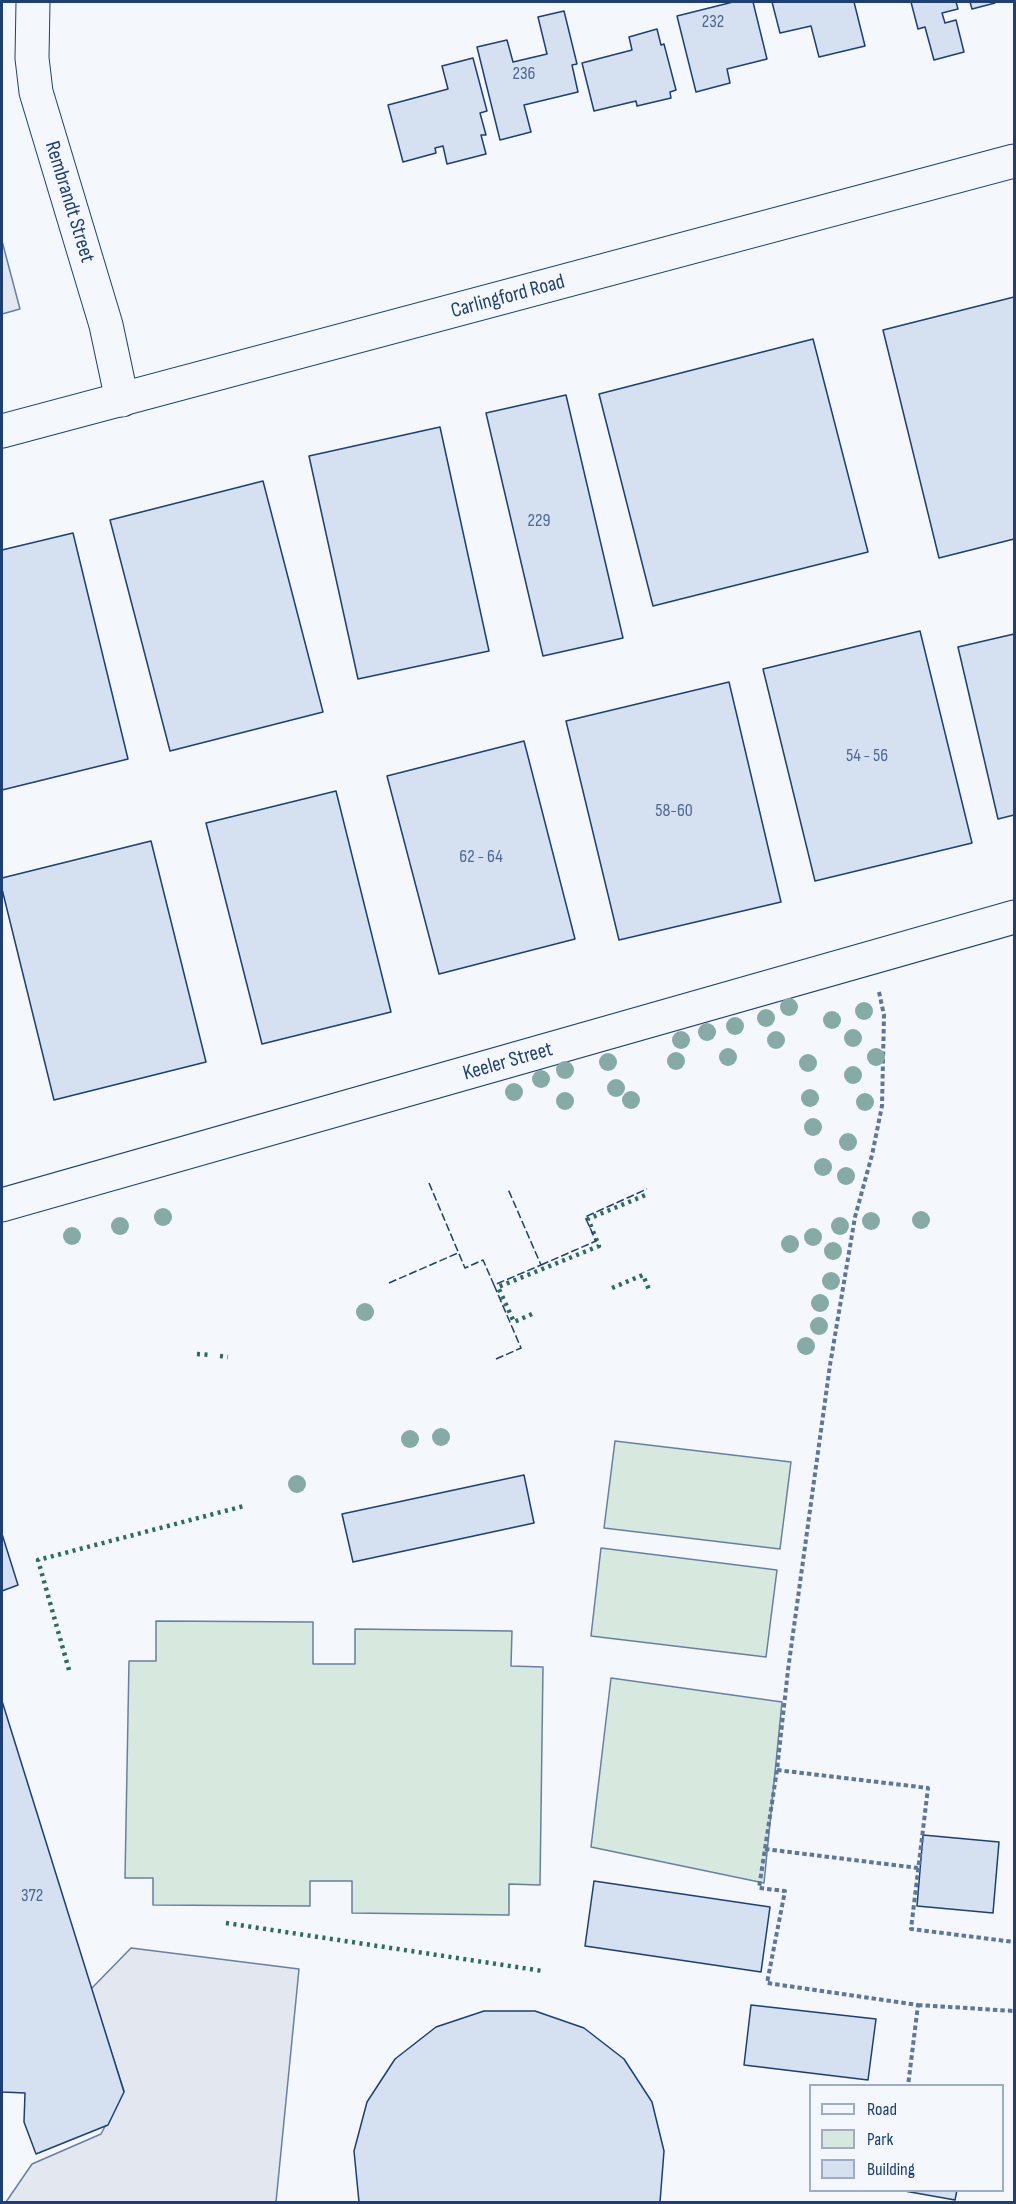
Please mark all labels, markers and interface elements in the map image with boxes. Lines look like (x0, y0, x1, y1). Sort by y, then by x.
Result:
house number: 232 (702, 11, 724, 33)
house number: 236 (513, 63, 535, 85)
street label: Rembrandt Street (39, 138, 99, 266)
street label: Carlingford Road (448, 270, 568, 324)
house number: 229 (528, 510, 550, 532)
house number: 54 - 56 (846, 745, 888, 767)
house number: 58-60 (655, 800, 693, 822)
house number: 62 - 64 (459, 846, 503, 868)
street label: Keeler Street (460, 1037, 556, 1087)
house number: 372 (21, 1885, 43, 1907)
legend (809, 2084, 1004, 2192)
text: Road (867, 2099, 897, 2120)
text: Park (867, 2129, 893, 2150)
text: Building (867, 2159, 915, 2180)

